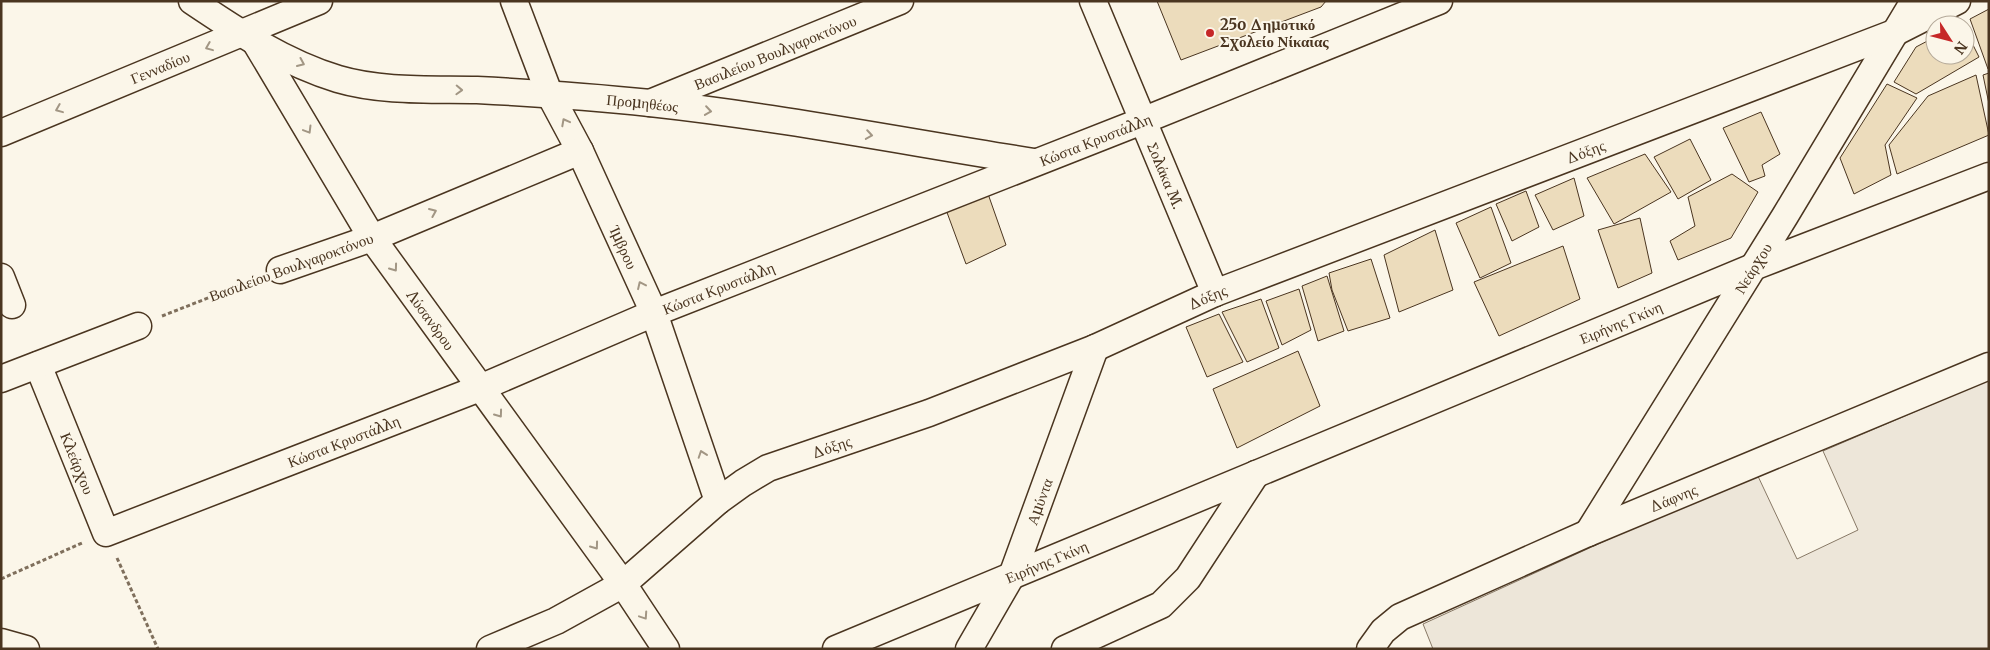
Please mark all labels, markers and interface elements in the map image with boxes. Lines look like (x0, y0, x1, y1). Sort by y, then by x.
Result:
street label: Βασιλείου Βουλγαροκτόνου (691, 10, 859, 94)
place label: 25o Δημοτικό Σχολείο Νίκαιας (1220, 15, 1329, 51)
north arrow (1925, 15, 1975, 65)
marker: 25o Δημοτικό Σχολείο Νίκαιας (1204, 27, 1216, 39)
text: N (1950, 38, 1971, 57)
one-way arrow (205, 40, 214, 51)
street label: Γενναδίου (127, 46, 192, 88)
one-way arrow (296, 57, 305, 67)
one-way arrow (456, 84, 464, 95)
street label: Προμηθέως (606, 89, 680, 116)
one-way arrow (55, 102, 64, 113)
one-way arrow (704, 105, 712, 116)
street label: Κώστα Κρυστάλλη (1036, 109, 1154, 170)
one-way arrow (561, 119, 571, 128)
one-way arrow (302, 125, 312, 134)
one-way arrow (864, 130, 873, 140)
street label: Δόξης (1563, 135, 1608, 167)
street label: Σολάκα Μ. (1144, 139, 1188, 212)
one-way arrow (428, 208, 437, 218)
street label: Ίμβρου (605, 222, 642, 272)
street label: Βασιλείου Βουλγαροκτόνου (206, 228, 376, 306)
street label: Νεάρχου (1730, 239, 1776, 297)
street label: Κώστα Κρυστάλλη (660, 257, 777, 318)
one-way arrow (388, 262, 397, 272)
street label: Δόξης (1185, 280, 1229, 314)
one-way arrow (637, 281, 648, 290)
street label: Λύσανδρου (403, 285, 460, 354)
street label: Ειρήνης Γκίνη (1577, 296, 1665, 348)
one-way arrow (493, 408, 502, 418)
street label: Κώστα Κρυστάλλη (285, 411, 402, 471)
street label: Κλεάρχου (57, 430, 99, 497)
street label: Δόξης (809, 431, 853, 462)
one-way arrow (698, 451, 708, 459)
street label: Αμύντα (1022, 475, 1056, 527)
street label: Δάφνης (1646, 479, 1700, 516)
street label: Ειρήνης Γκίνη (1002, 536, 1091, 587)
one-way arrow (589, 540, 598, 549)
one-way arrow (638, 611, 647, 620)

